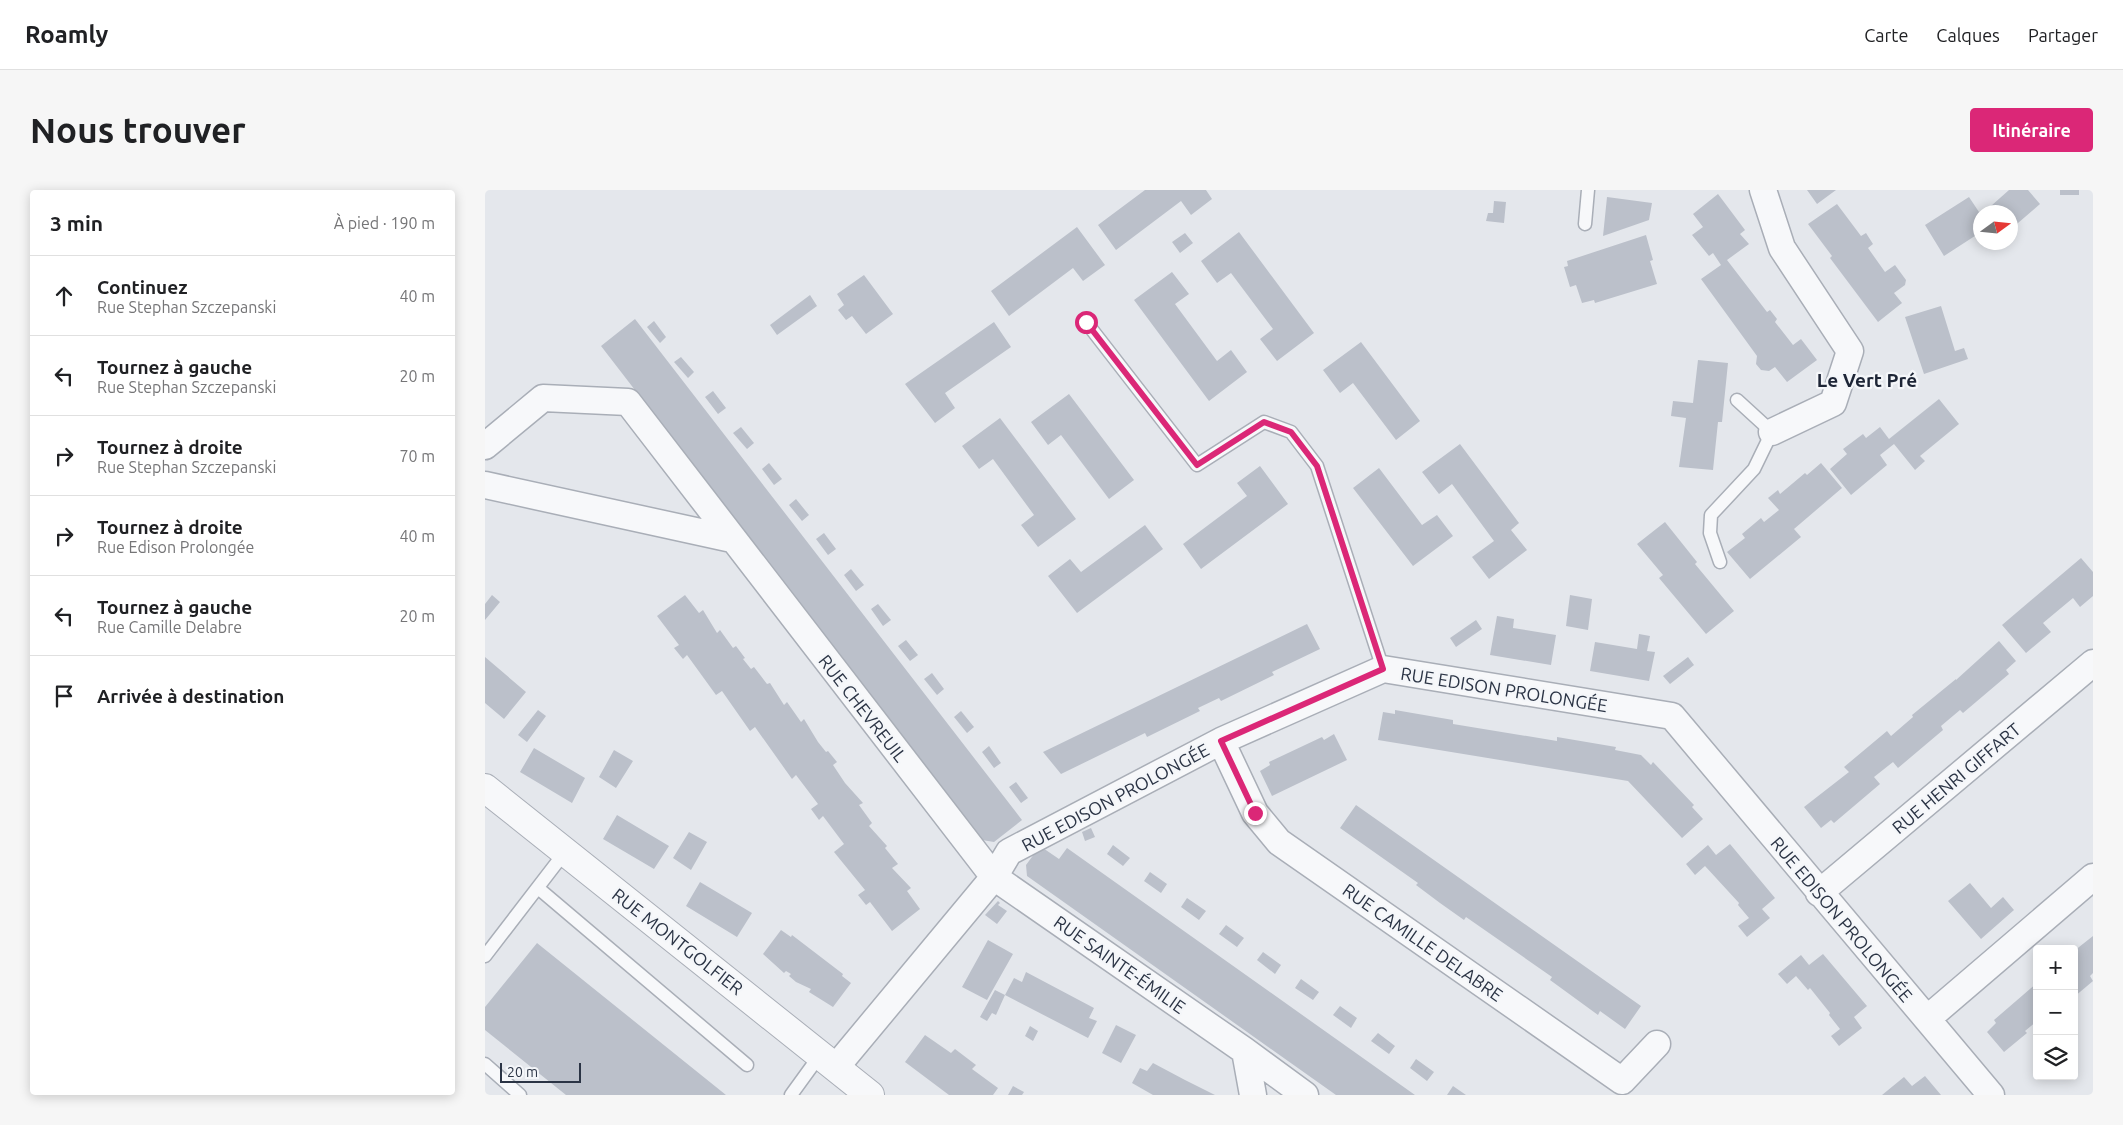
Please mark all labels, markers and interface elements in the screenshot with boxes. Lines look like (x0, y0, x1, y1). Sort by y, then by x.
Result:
text: Roamly (25, 21, 108, 48)
text: Carte (1864, 25, 1908, 45)
text: Calques (1936, 25, 2000, 45)
text: Partager (2028, 25, 2098, 45)
button: Itinéraire (1970, 108, 2093, 152)
text: Nous trouver (30, 110, 246, 150)
north arrow (1973, 205, 2018, 250)
text: 3 min (50, 211, 103, 235)
text: À pied · 190 m (334, 214, 435, 232)
text: Continuez (97, 276, 187, 298)
icon: ahead (50, 282, 78, 310)
text: 40 m (399, 287, 435, 305)
text: Rue Stephan Szczepanski (97, 298, 276, 316)
route start (1075, 311, 1098, 334)
text: Tournez à gauche (97, 356, 252, 378)
icon: left (50, 362, 78, 390)
text: 20 m (399, 367, 435, 385)
district label: Le Vert Pré (1817, 369, 1917, 391)
text: Rue Stephan Szczepanski (97, 378, 276, 396)
text: Tournez à droite (97, 436, 243, 458)
icon: right (50, 442, 78, 470)
text: 70 m (399, 447, 435, 465)
text: Rue Stephan Szczepanski (97, 458, 276, 476)
text: Tournez à droite (97, 516, 243, 538)
icon: right (50, 522, 78, 550)
text: 40 m (399, 527, 435, 545)
text: Rue Edison Prolongée (97, 538, 254, 556)
text: Tournez à gauche (97, 596, 252, 618)
icon: left (50, 602, 78, 630)
text: 20 m (399, 607, 435, 625)
text: Rue Camille Delabre (97, 618, 242, 636)
street label: RUE CHEVREUIL (815, 651, 911, 765)
street label: RUE EDISON PROLONGÉE (1399, 662, 1609, 715)
icon: arrive (50, 682, 78, 710)
text: Arrivée à destination (97, 685, 284, 707)
street label: RUE HENRI GIFFART (1888, 719, 2024, 837)
street label: RUE EDISON PROLONGÉE (1018, 738, 1212, 855)
route end (1244, 802, 1267, 825)
street label: RUE EDISON PROLONGÉE (1767, 832, 1918, 1005)
street label: RUE CAMILLE DELABRE (1339, 879, 1507, 1005)
street label: RUE MONTGOLFIER (609, 884, 747, 998)
street label: RUE SAINTE-ÉMILIE (1050, 910, 1190, 1017)
map controls (2033, 945, 2078, 1080)
button: + (2033, 945, 2078, 990)
button: − (2033, 990, 2078, 1035)
button: layers (2033, 1035, 2078, 1080)
scale bar (500, 1060, 581, 1083)
text: 20 m (507, 1064, 538, 1080)

